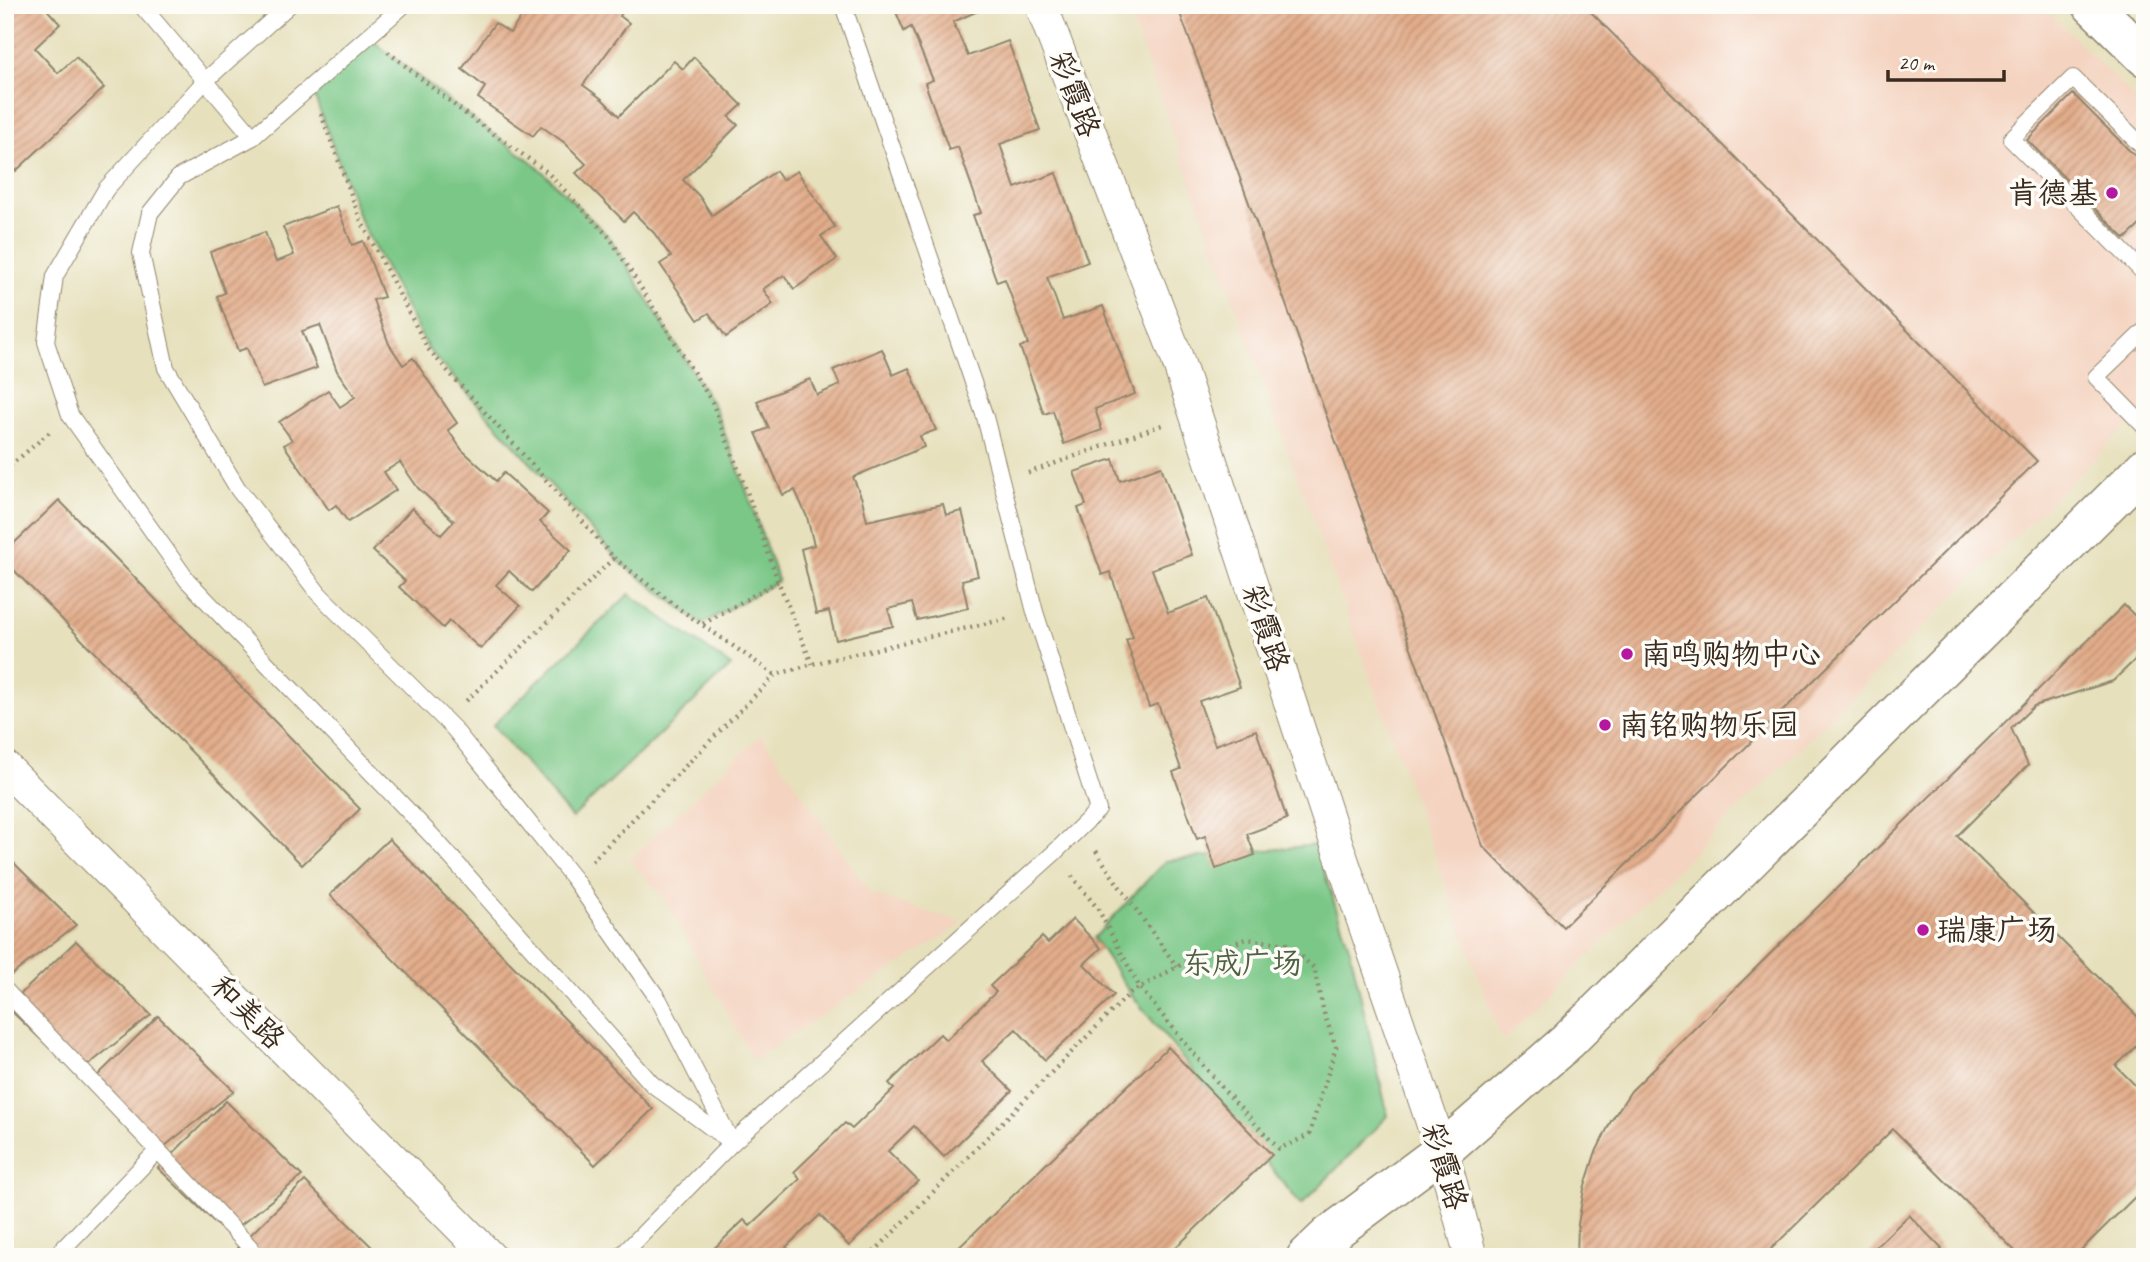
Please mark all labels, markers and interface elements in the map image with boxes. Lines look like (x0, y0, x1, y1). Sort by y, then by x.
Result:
scale bar (1888, 38, 2003, 82)
street label: 彩霞路 (1041, 45, 1109, 143)
text: 20 m (1898, 50, 1936, 76)
place label: 肯德基 (2008, 174, 2098, 212)
marker: 肯德基 (2104, 185, 2120, 201)
street label: 彩霞路 (1234, 579, 1298, 677)
place label: 南鸣购物中心 (1641, 635, 1821, 673)
marker: 南鸣购物中心 (1619, 646, 1635, 662)
place label: 南铭购物乐园 (1619, 706, 1799, 744)
marker: 南铭购物乐园 (1597, 717, 1613, 733)
place label: 瑞康广场 (1937, 911, 2057, 949)
marker: 瑞康广场 (1915, 922, 1931, 938)
park label: 东成广场 (1182, 944, 1302, 982)
street label: 和美路 (203, 967, 293, 1057)
street label: 彩霞路 (1414, 1117, 1476, 1215)

